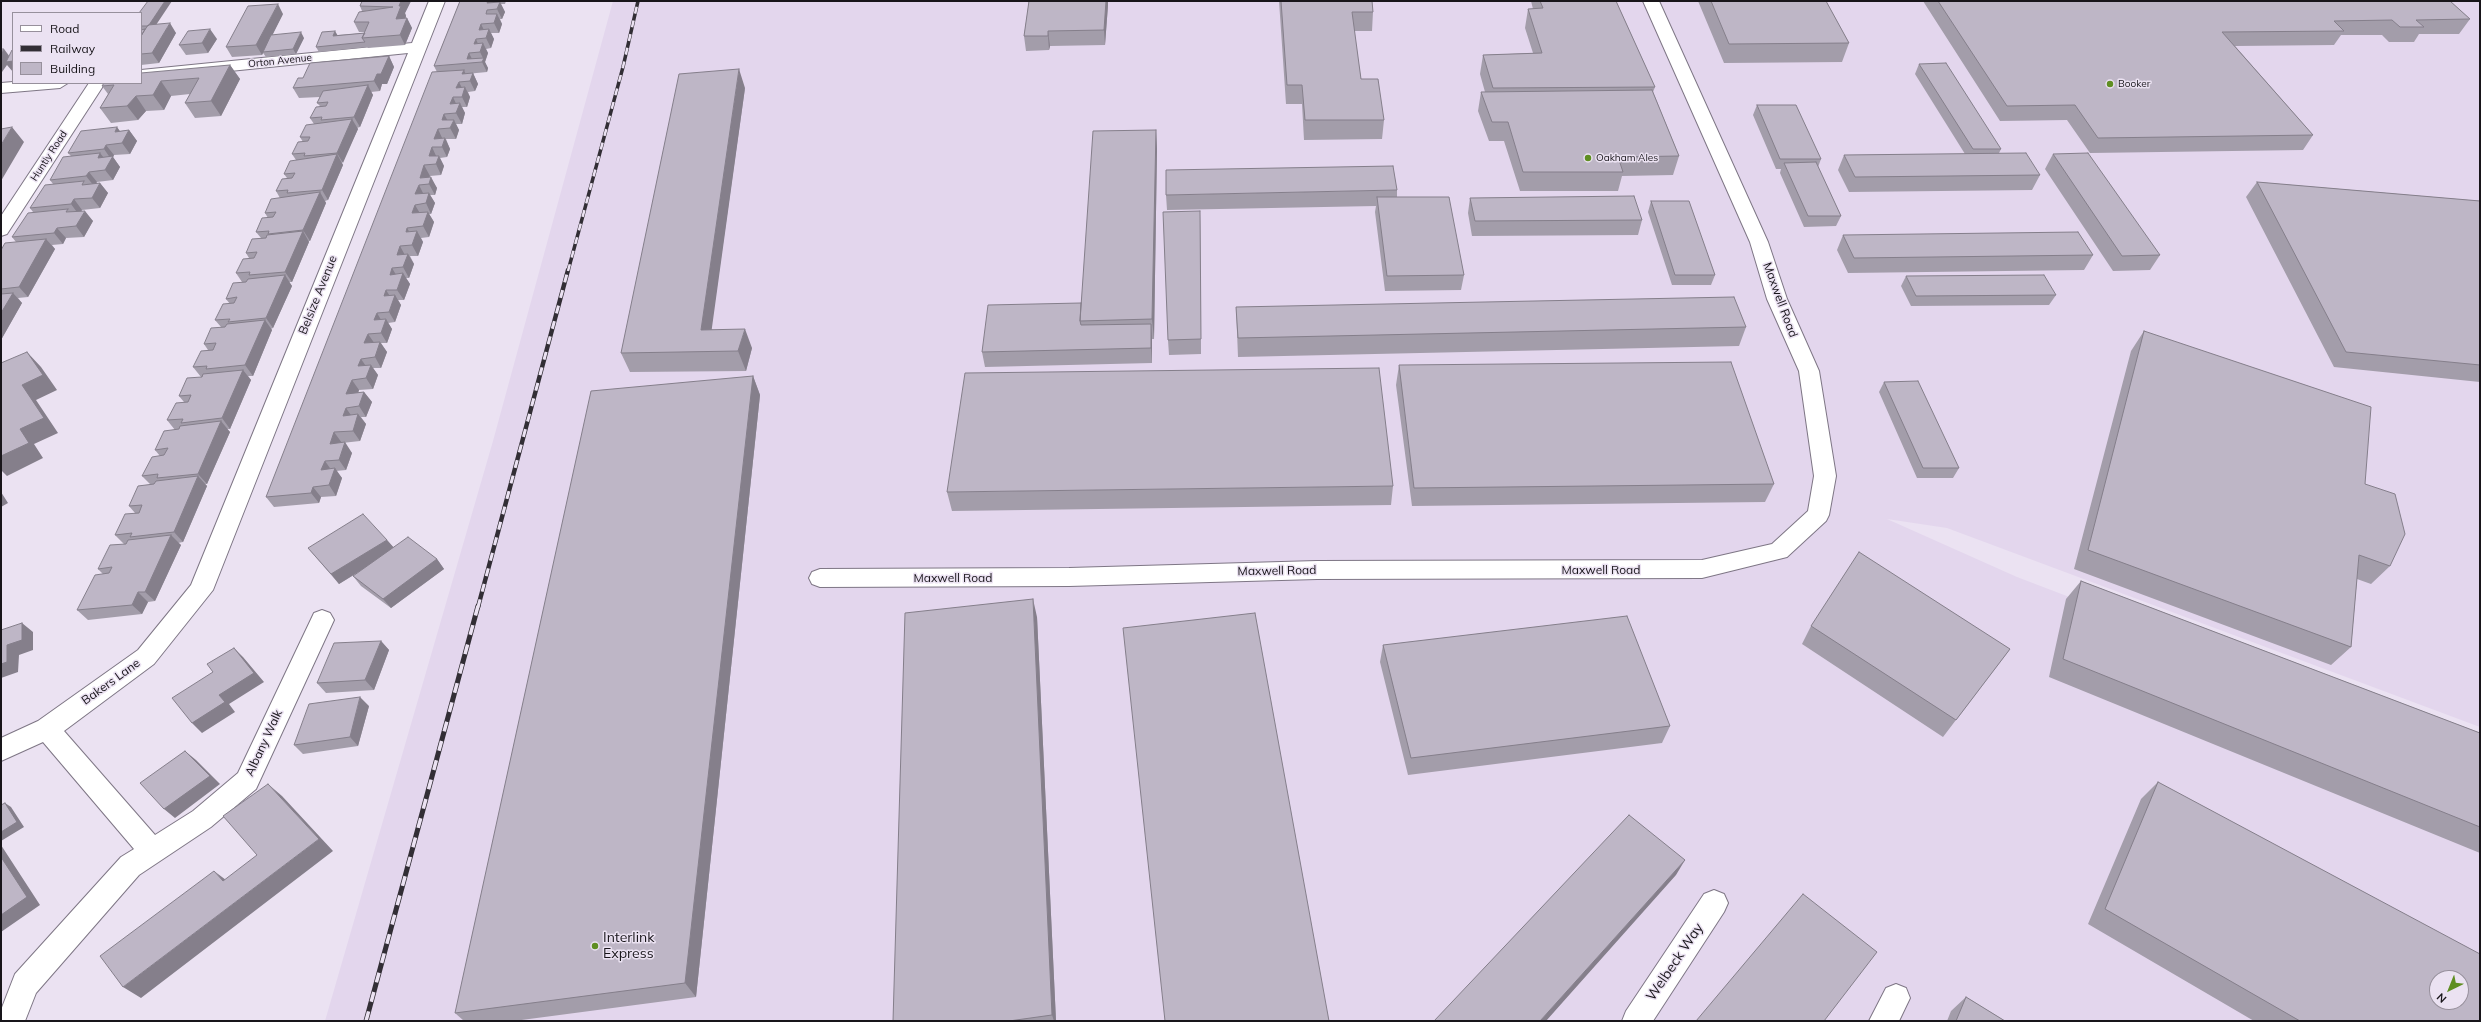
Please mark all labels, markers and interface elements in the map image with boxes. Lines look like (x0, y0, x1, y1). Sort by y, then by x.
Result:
legend (12, 12, 142, 84)
text: Road (50, 21, 79, 36)
text: Railway (50, 41, 95, 56)
street label: Orton Avenue (248, 52, 312, 70)
text: Building (50, 61, 95, 76)
place label: Booker (2118, 78, 2150, 90)
marker: Booker (2105, 79, 2115, 89)
street label: Huntly Road (28, 129, 70, 183)
place label: Oakham Ales (1596, 152, 1658, 164)
marker: Oakham Ales (1583, 153, 1593, 163)
street label: Belsize Avenue (296, 253, 340, 337)
street label: Maxwell Road (1760, 260, 1800, 340)
street label: Maxwell Road (1237, 563, 1317, 579)
street label: Maxwell Road (1562, 563, 1640, 577)
street label: Maxwell Road (914, 571, 992, 585)
street label: Bakers Lane (79, 656, 143, 708)
street label: Albany Walk (242, 708, 286, 778)
street label: Welbeck Way (1643, 920, 1707, 1004)
place label: Interlink Express (603, 930, 654, 962)
marker: Interlink Express (590, 941, 600, 951)
north arrow (2429, 970, 2469, 1010)
text: N (2434, 990, 2449, 1006)

